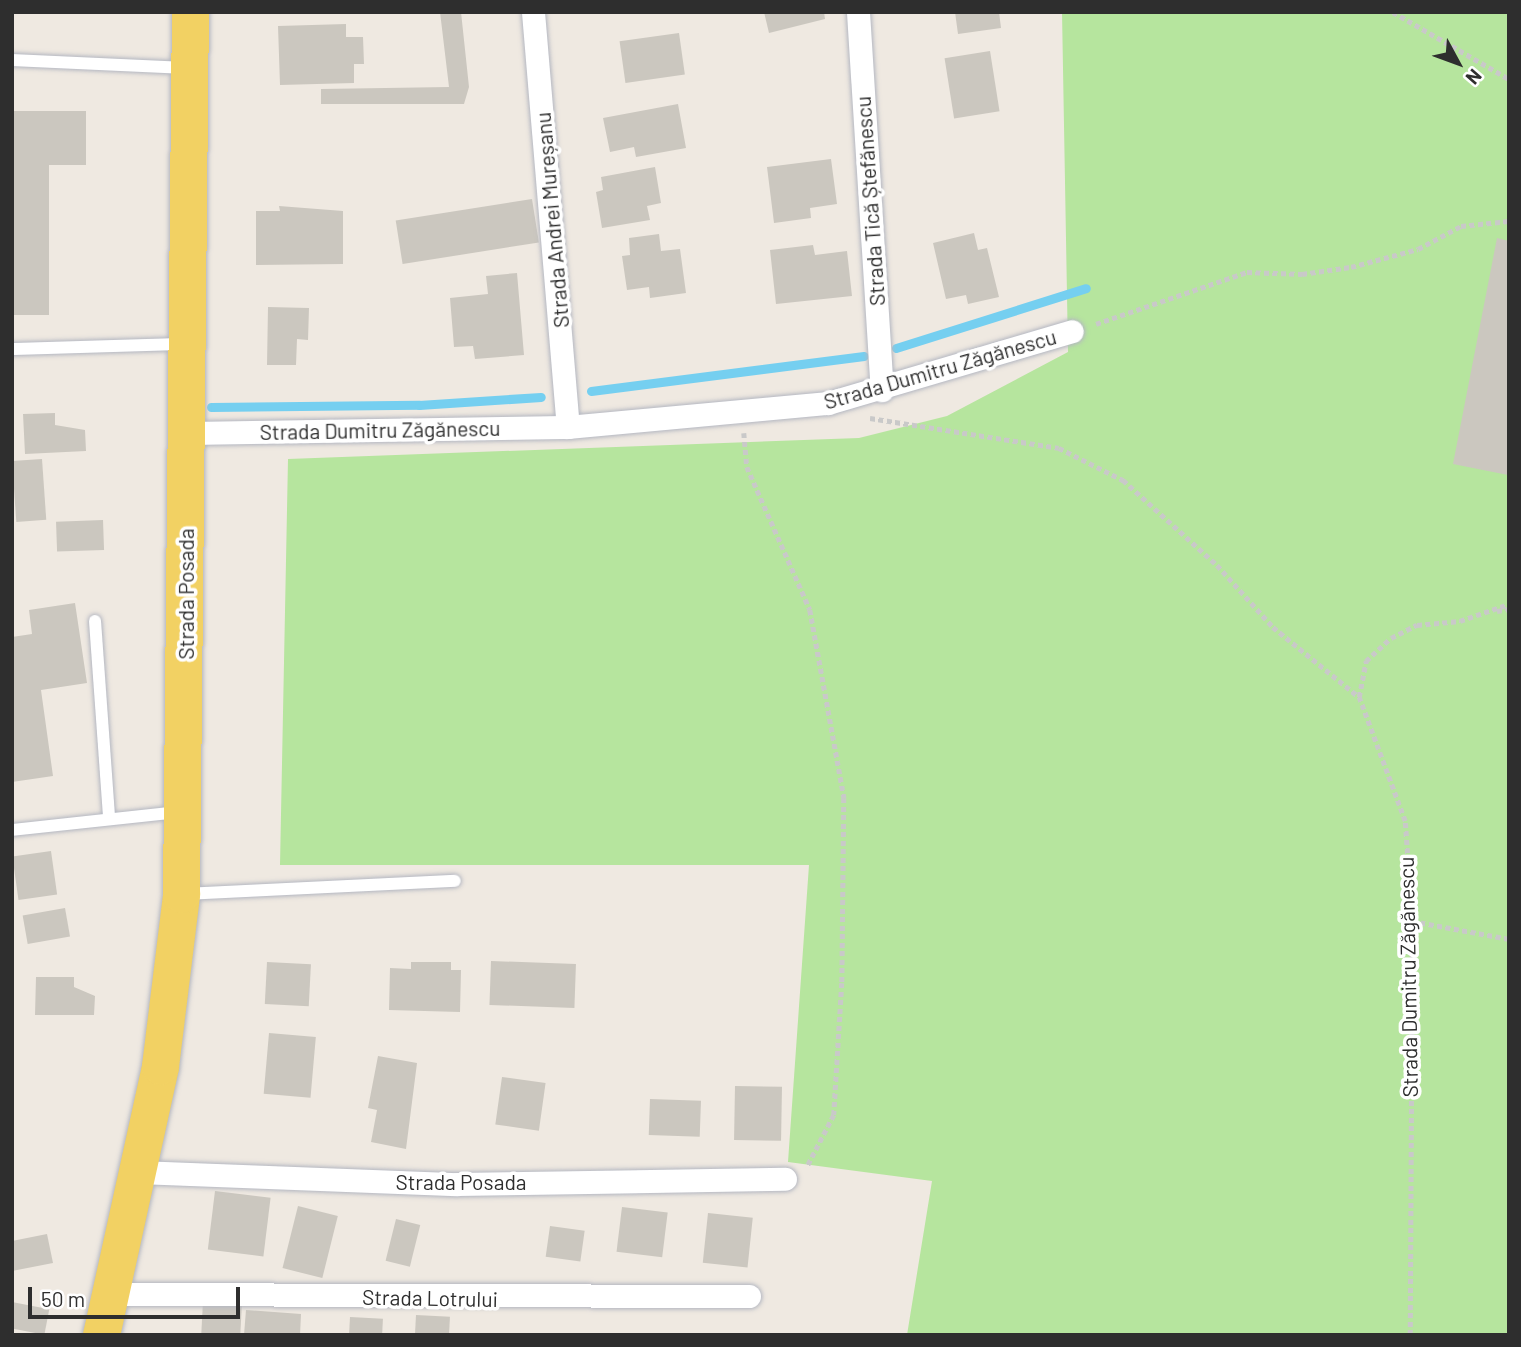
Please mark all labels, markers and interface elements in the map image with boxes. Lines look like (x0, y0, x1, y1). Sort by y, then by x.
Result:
north arrow (1423, 28, 1493, 98)
text: N (1461, 65, 1487, 89)
street label: Strada Tică Ștefănescu (850, 95, 890, 307)
street label: Strada Andrei Mureșanu (530, 111, 574, 329)
street label: Strada Dumitru Zăgănescu (821, 324, 1059, 414)
street label: Strada Dumitru Zăgănescu (259, 415, 501, 445)
street label: Strada Posada (173, 528, 199, 660)
street label: Strada Dumitru Zăgănescu (1393, 856, 1423, 1098)
street label: Strada Posada (395, 1169, 527, 1195)
scale bar (32, 1274, 243, 1318)
street label: Strada Lotrului (362, 1284, 498, 1312)
text: 50 m (41, 1286, 85, 1311)

